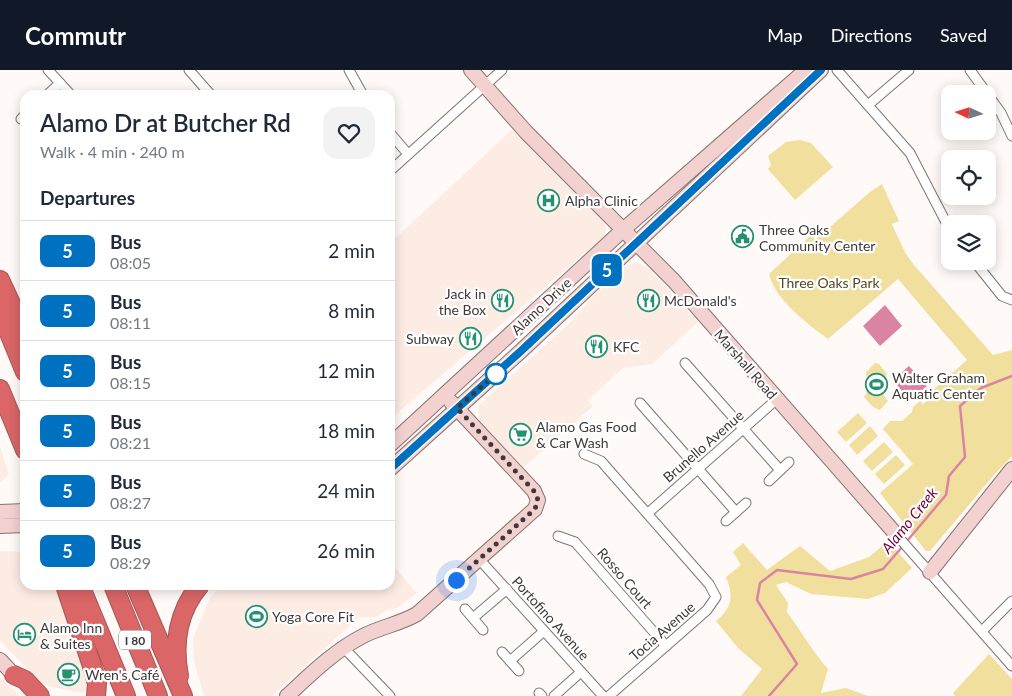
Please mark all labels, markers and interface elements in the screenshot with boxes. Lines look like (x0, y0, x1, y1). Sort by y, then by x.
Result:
text: Commutr (25, 21, 126, 50)
text: Map (767, 24, 803, 46)
text: Directions (831, 24, 912, 46)
text: Saved (940, 24, 987, 46)
north arrow (941, 85, 996, 140)
map controls (941, 85, 996, 270)
button: heart (323, 107, 375, 159)
text: Alamo Dr at Butcher Rd (40, 108, 291, 137)
text: Walk · 4 min · 240 m (40, 142, 185, 161)
button: locate (941, 150, 996, 205)
text: Departures (40, 186, 135, 209)
hospital icon: Alpha Clinic (537, 188, 561, 212)
place label: Alpha Clinic (565, 192, 638, 209)
button: layers (941, 215, 996, 270)
place label: Three Oaks Community Center (759, 221, 875, 254)
public building icon: Three Oaks Community Center (731, 225, 755, 249)
text: Bus (110, 230, 141, 253)
text: 2 min (328, 239, 375, 262)
text: 5 (62, 240, 73, 262)
text: 08:05 (110, 253, 151, 272)
line badge: 5 (591, 254, 623, 286)
text: 5 (602, 259, 612, 281)
street label: Alamo Drive (507, 274, 575, 338)
park label: Three Oaks Park (778, 274, 880, 291)
place label: Jack in the Box (439, 285, 486, 318)
restaurant icon: McDonald's (636, 288, 660, 312)
restaurant icon: Jack in the Box (490, 289, 514, 313)
text: Bus (110, 290, 141, 313)
place label: McDonald's (664, 292, 737, 309)
text: 8 min (328, 299, 375, 322)
text: 5 (62, 300, 73, 322)
text: 08:11 (110, 313, 151, 332)
restaurant icon: Subway (458, 326, 482, 350)
street label: Marshall Road (711, 326, 781, 402)
place label: Subway (406, 330, 455, 347)
restaurant icon: KFC (585, 334, 609, 358)
place label: KFC (613, 338, 640, 355)
text: Bus (110, 350, 141, 373)
text: 12 min (317, 359, 375, 382)
text: 5 (62, 360, 73, 382)
unlabelled marker (485, 363, 507, 385)
place label: Walter Graham Aquatic Center (892, 369, 985, 402)
text: 08:15 (110, 373, 151, 392)
sports icon: Walter Graham Aquatic Center (864, 373, 888, 397)
street label: Brunello Avenue (659, 406, 747, 486)
text: Bus (110, 410, 141, 433)
place label: Alamo Gas Food & Car Wash (536, 418, 637, 451)
text: 18 min (317, 419, 375, 442)
text: 5 (62, 420, 73, 442)
supermarket icon: Alamo Gas Food & Car Wash (508, 422, 532, 446)
text: 08:21 (110, 433, 151, 452)
text: Bus (110, 470, 141, 493)
text: 24 min (317, 479, 375, 502)
text: 5 (62, 480, 73, 502)
water label: Alamo Creek (876, 483, 941, 557)
text: 08:27 (110, 493, 151, 512)
text: Bus (110, 530, 141, 553)
text: 26 min (317, 539, 375, 562)
text: 5 (62, 540, 73, 562)
street label: Rosso Court (594, 544, 656, 612)
text: 08:29 (110, 553, 151, 572)
your location (444, 568, 469, 593)
street label: Portofino Avenue (509, 573, 593, 663)
street label: Tocia Avenue (626, 598, 698, 664)
sports icon: Yoga Core Fit (244, 604, 268, 628)
place label: Yoga Core Fit (272, 608, 354, 625)
place label: Alamo Inn & Suites (40, 619, 102, 652)
hotel icon: Alamo Inn & Suites (12, 623, 36, 647)
road number: I 80 (119, 630, 151, 650)
cafe icon: Wren's Café (57, 662, 81, 686)
place label: Wren's Café (85, 666, 159, 683)

